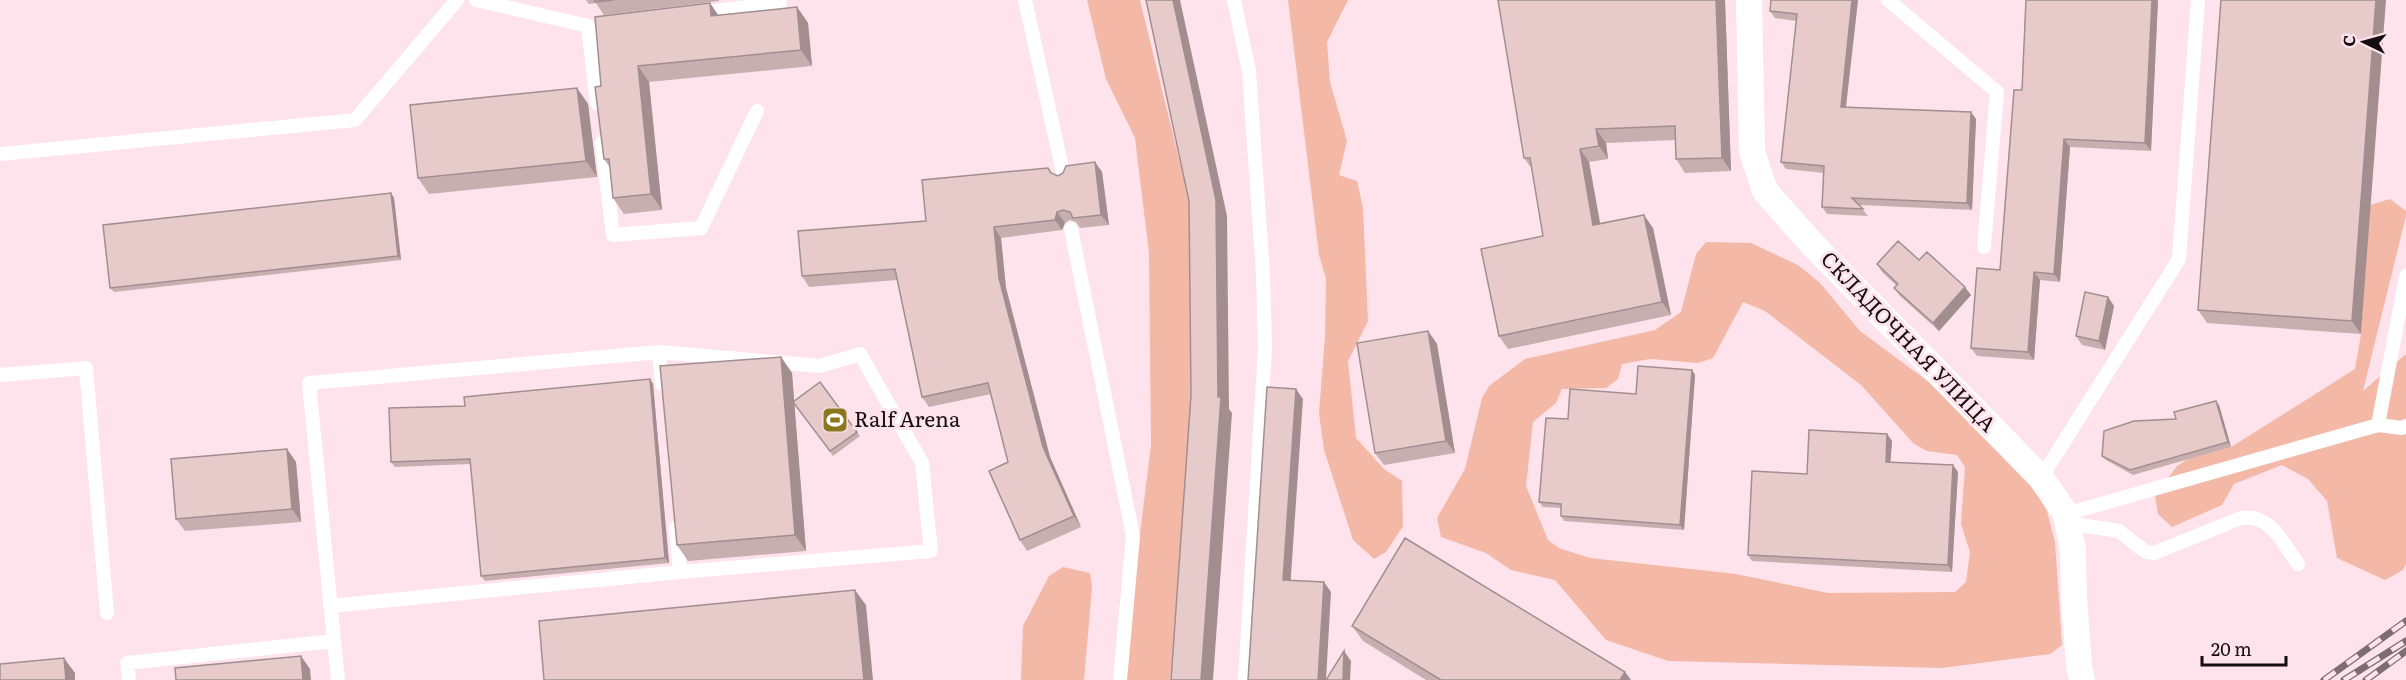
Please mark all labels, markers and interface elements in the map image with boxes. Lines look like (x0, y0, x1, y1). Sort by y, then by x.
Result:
north arrow (2334, 12, 2394, 72)
text: С (2336, 34, 2361, 47)
street label: СКЛАДОЧНАЯ УЛИЦА (1815, 243, 2005, 438)
place label: Ralf Arena (854, 402, 961, 433)
sports icon: Ralf Arena (820, 405, 850, 435)
scale bar (2202, 629, 2286, 667)
text: 20 m (2211, 635, 2252, 662)

